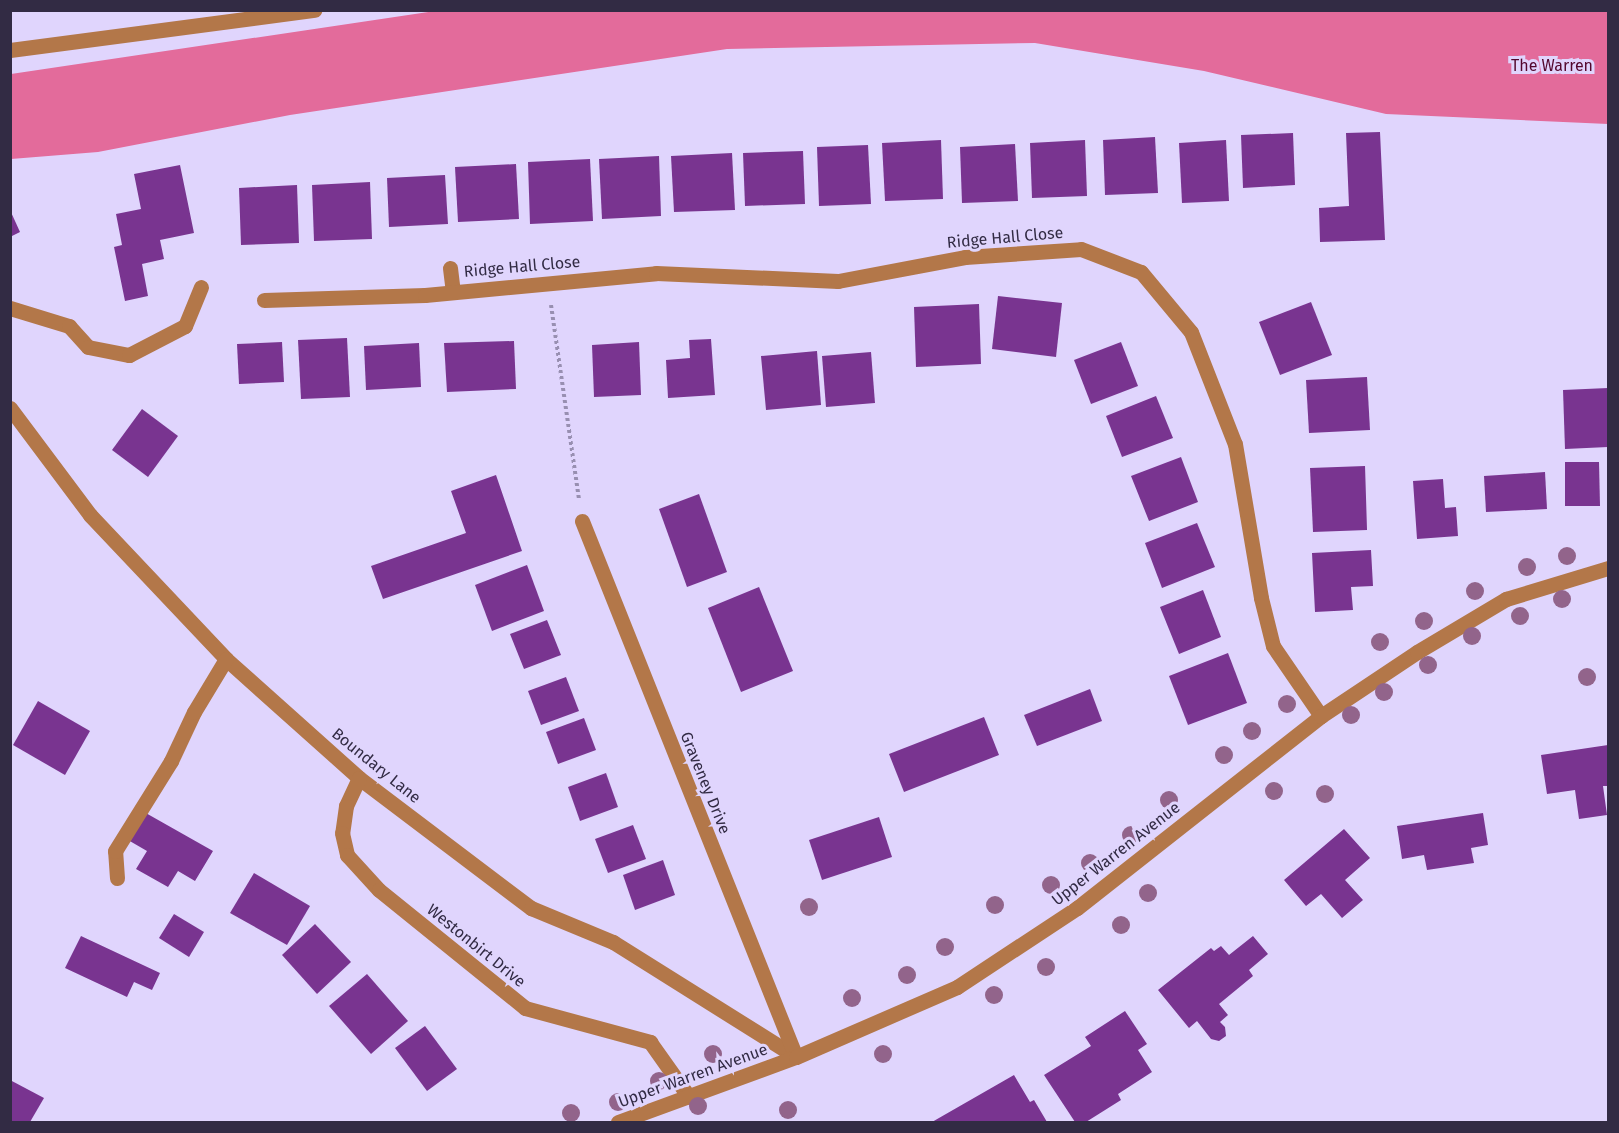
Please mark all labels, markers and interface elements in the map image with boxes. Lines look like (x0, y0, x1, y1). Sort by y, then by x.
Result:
park label: The Warren (1511, 56, 1593, 76)
street label: Ridge Hall Close (946, 223, 1064, 253)
street label: Ridge Hall Close (463, 252, 581, 282)
street label: Boundary Lane (328, 724, 424, 808)
street label: Graveney Drive (676, 729, 734, 837)
street label: Upper Warren Avenue (1048, 798, 1184, 910)
street label: Westonbirt Drive (423, 900, 529, 992)
street label: Upper Warren Avenue (616, 1040, 770, 1112)

